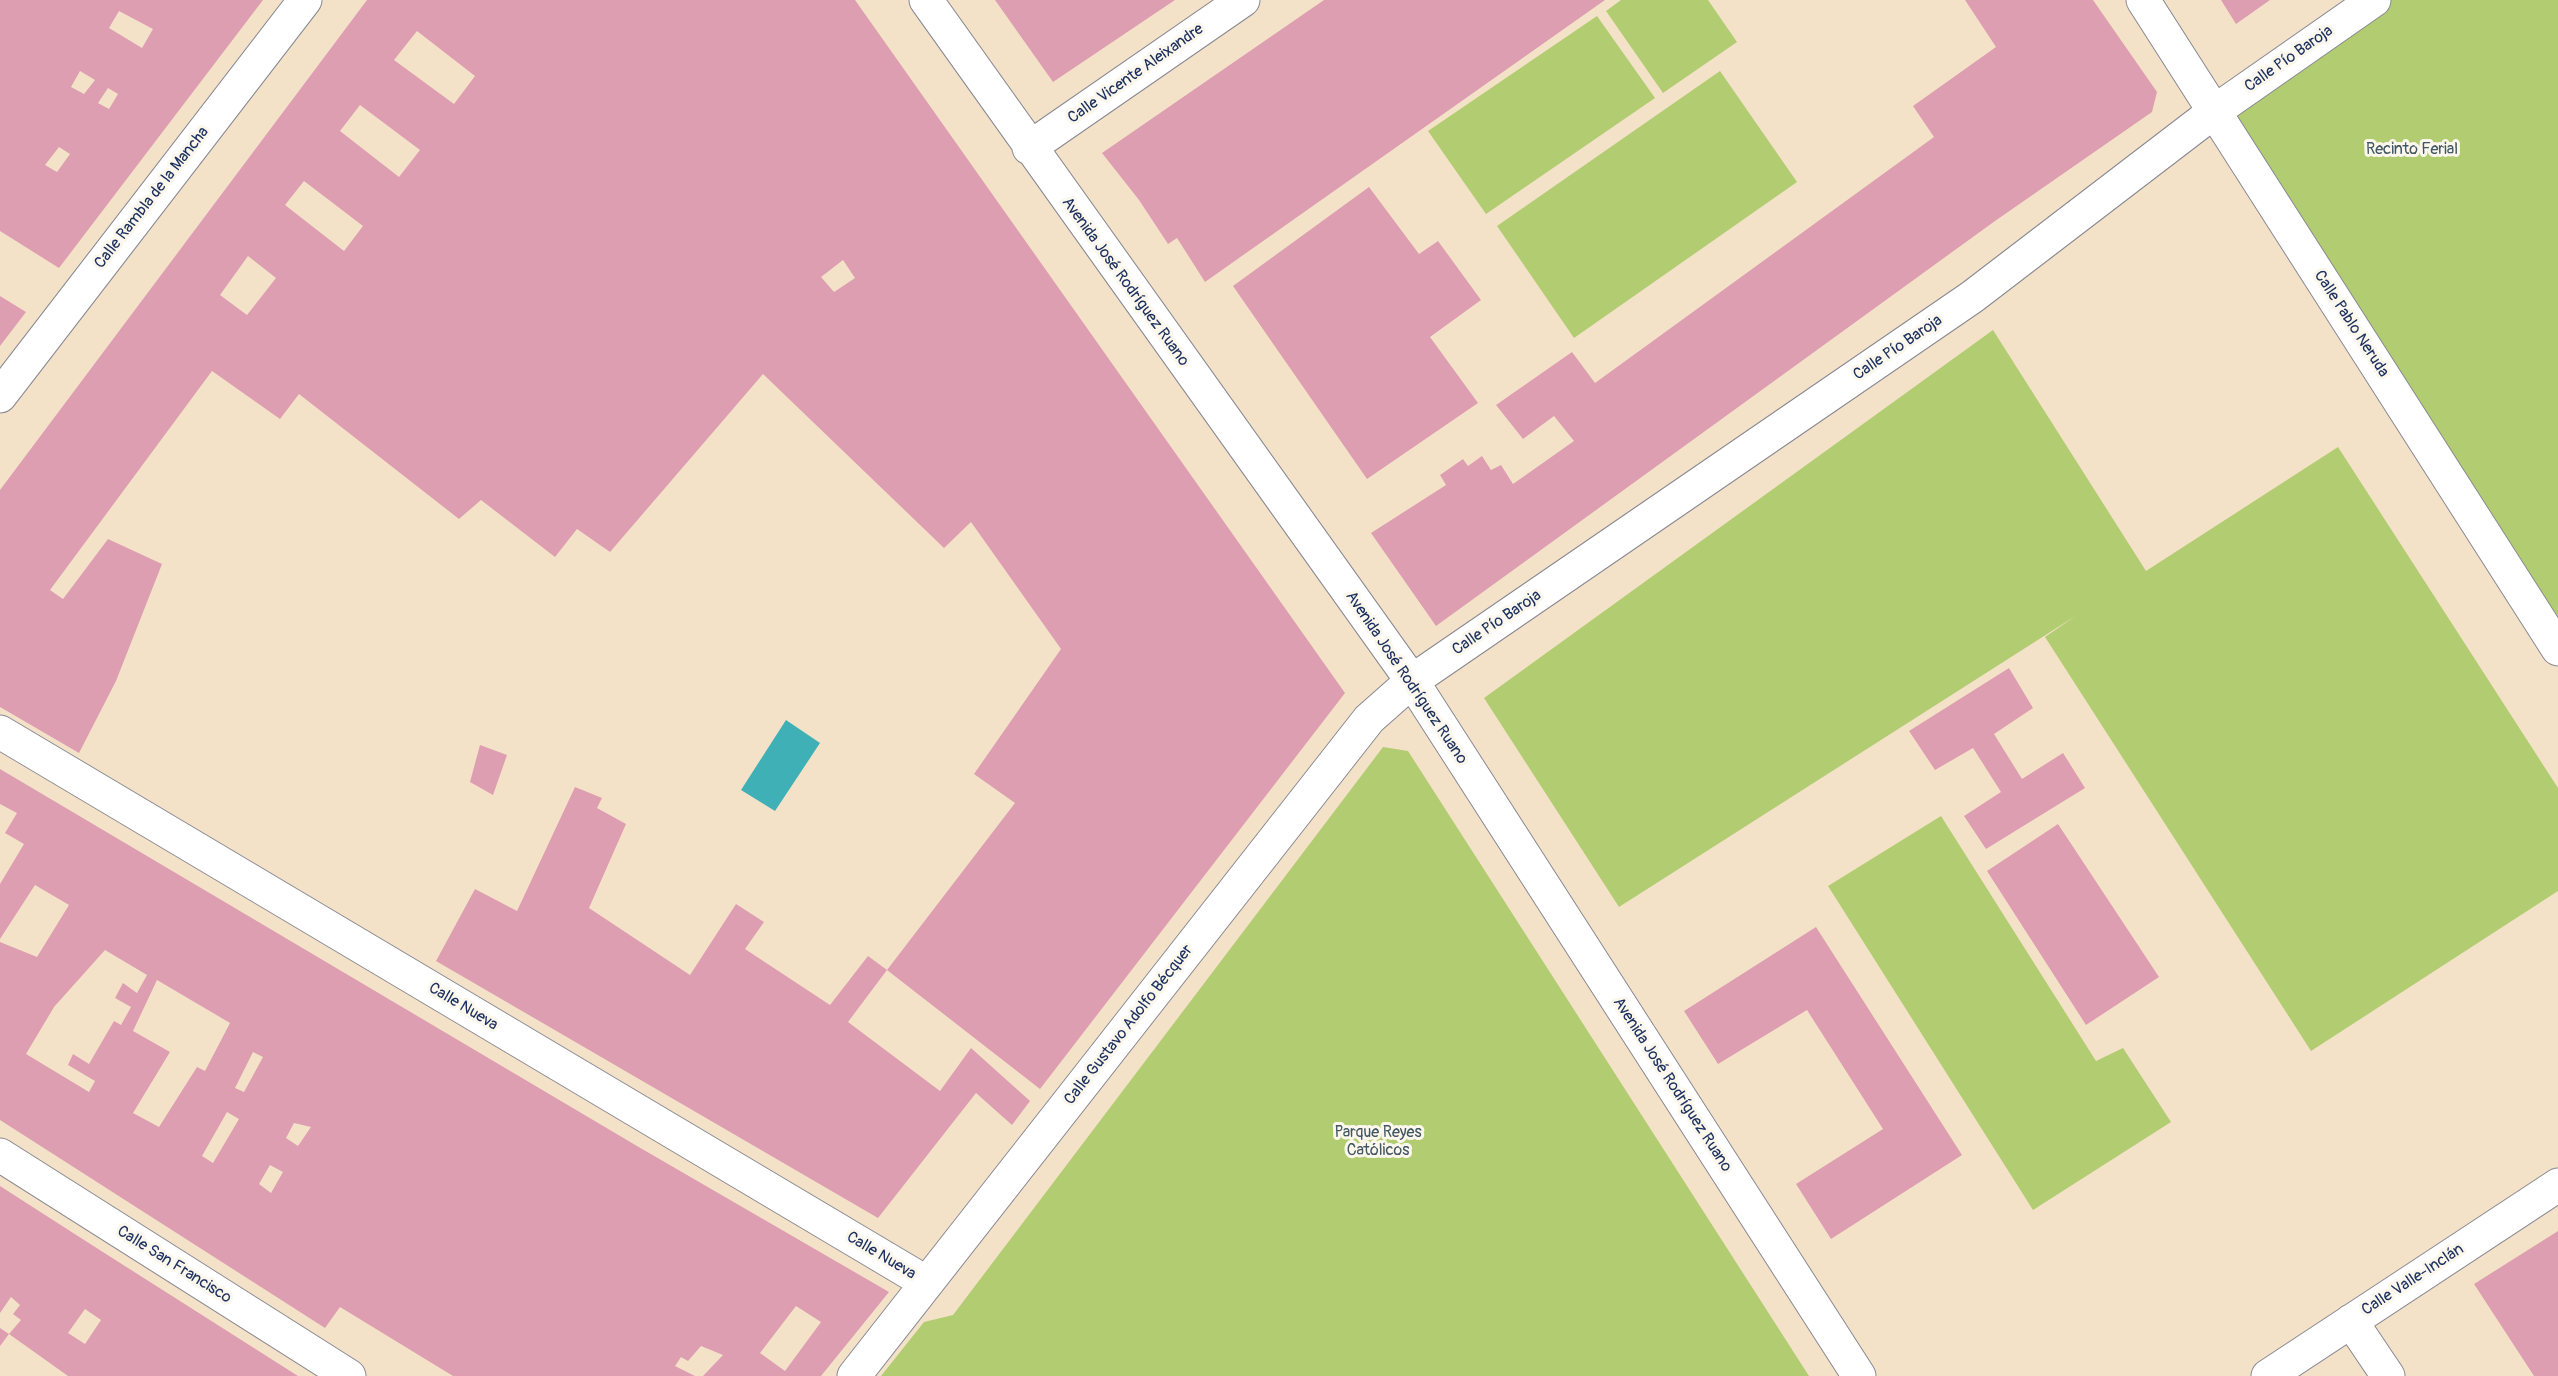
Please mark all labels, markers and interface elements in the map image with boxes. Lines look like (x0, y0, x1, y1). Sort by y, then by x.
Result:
street label: Calle Vicente Aleixandre (1064, 20, 1208, 128)
street label: Calle Pío Baroja (2241, 22, 2337, 96)
street label: Calle Rambla de la Mancha (91, 123, 213, 273)
park label: Recinto Ferial (2366, 140, 2458, 160)
street label: Avenida José Rodríguez Ruano (1057, 194, 1193, 370)
street label: Calle Pablo Neruda (2309, 267, 2393, 381)
street label: Calle Pío Baroja (1850, 311, 1946, 385)
street label: Calle Pío Baroja (1449, 586, 1545, 660)
street label: Avenida José Rodríguez Ruano (1341, 588, 1471, 768)
street label: Calle Gustavo Adolfo Bécquer (1060, 941, 1198, 1109)
street label: Calle Nueva (425, 979, 501, 1035)
street label: Avenida José Rodríguez Ruano (1608, 994, 1736, 1176)
park label: Parque Reyes Católicos (1334, 1123, 1422, 1161)
street label: Calle San Francisco (113, 1222, 235, 1308)
street label: Calle Nueva (843, 1228, 919, 1284)
street label: Calle Valle-Inclán (2358, 1240, 2468, 1320)

